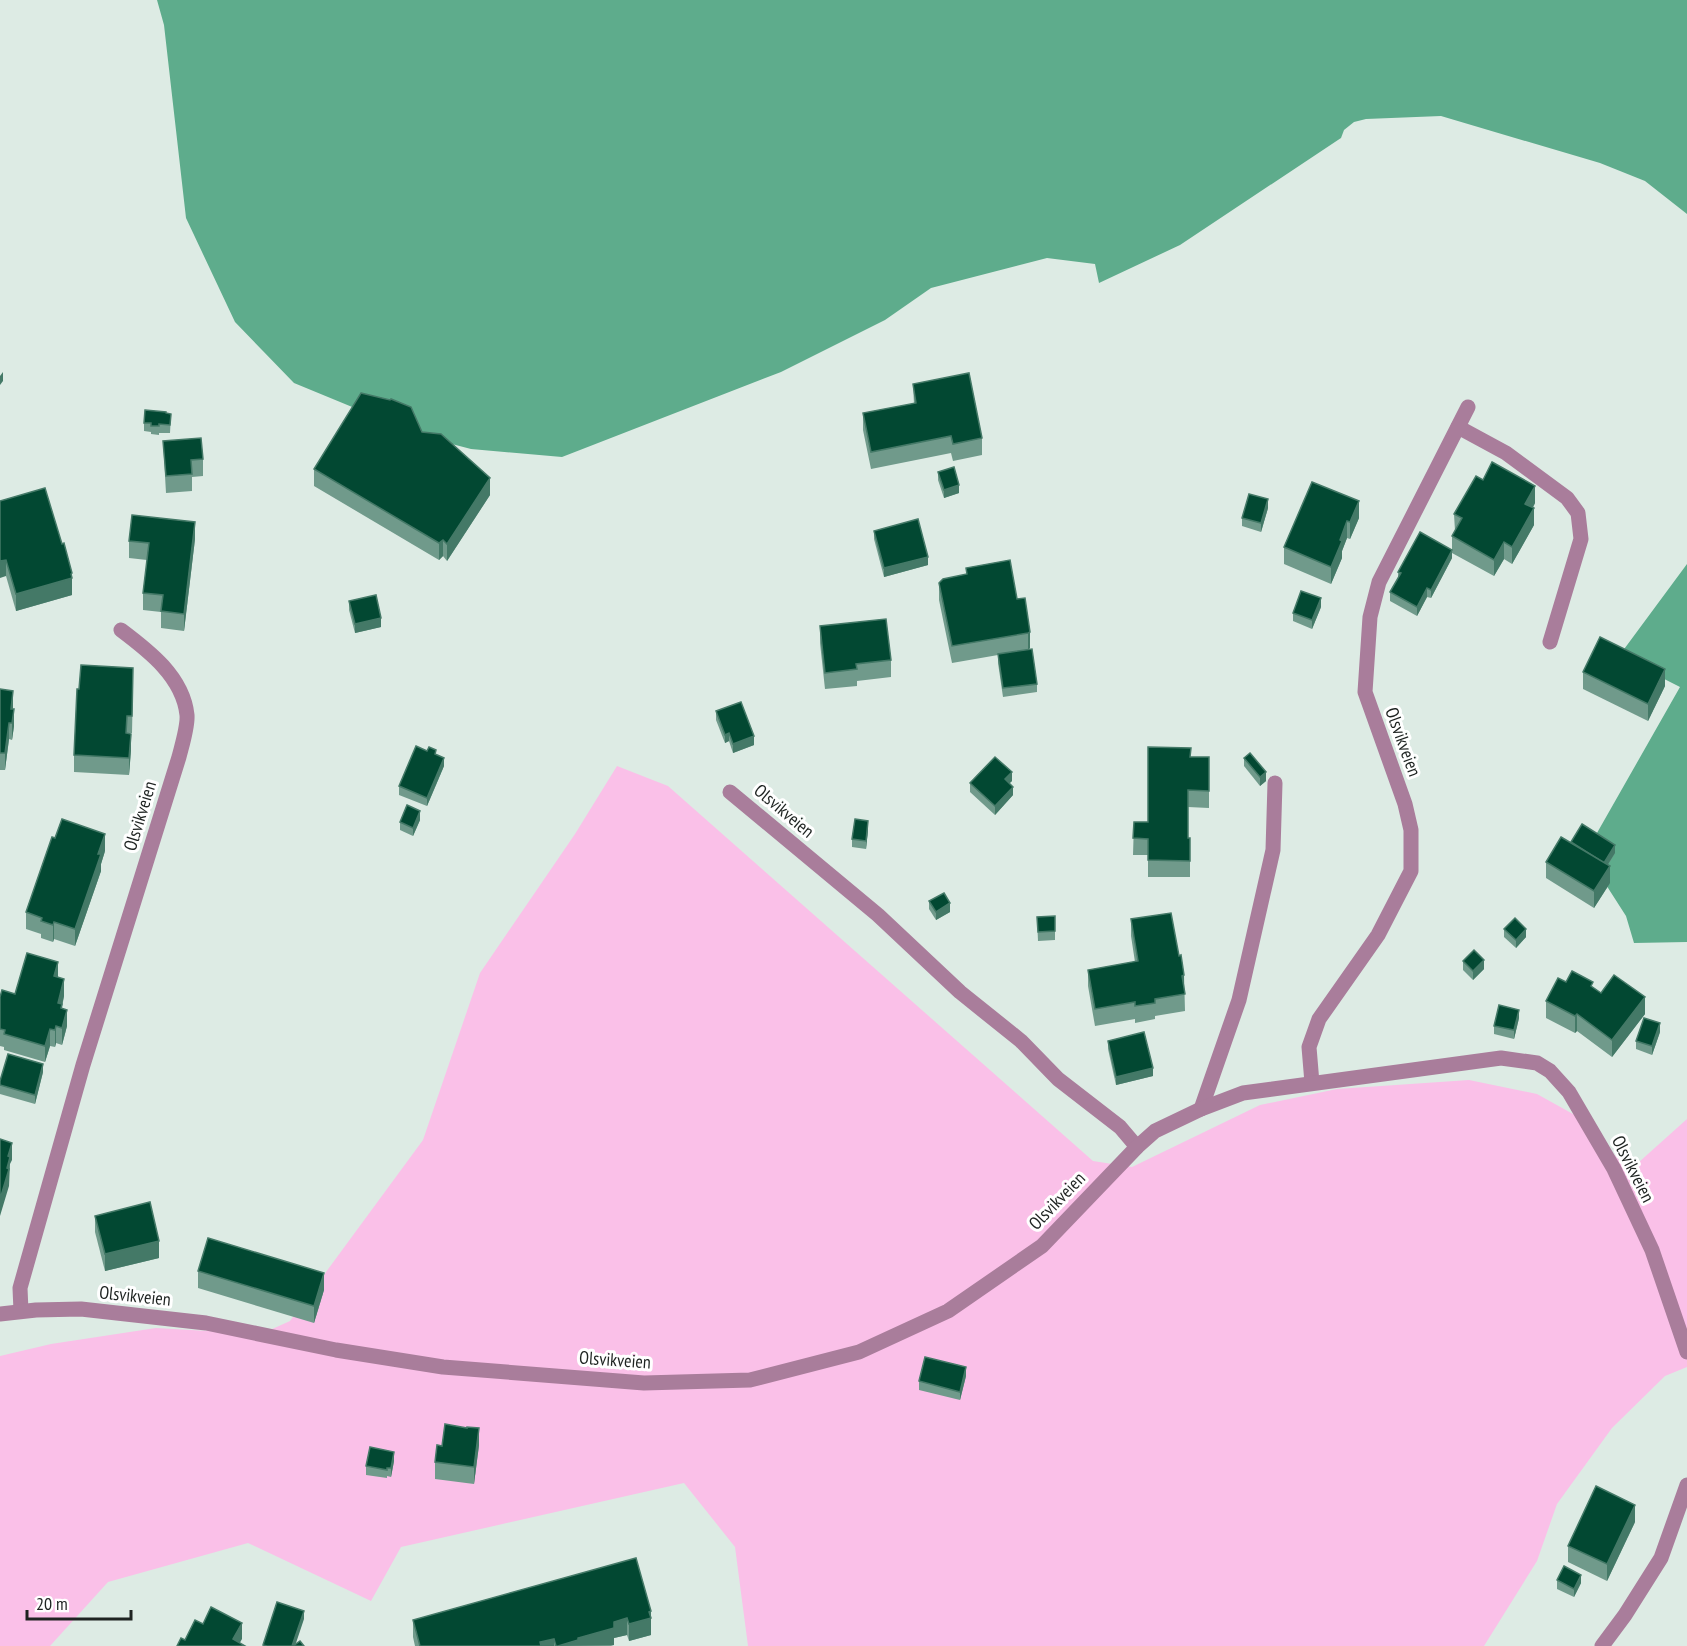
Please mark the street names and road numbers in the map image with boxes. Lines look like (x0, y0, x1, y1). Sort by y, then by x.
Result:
street label: Olsvikveien (1380, 704, 1427, 779)
street label: Olsvikveien (118, 778, 161, 854)
street label: Olsvikveien (749, 779, 819, 842)
street label: Olsvikveien (1607, 1132, 1660, 1206)
street label: Olsvikveien (1023, 1167, 1090, 1234)
street label: Olsvikveien (98, 1280, 172, 1311)
street label: Olsvikveien (578, 1346, 652, 1373)

